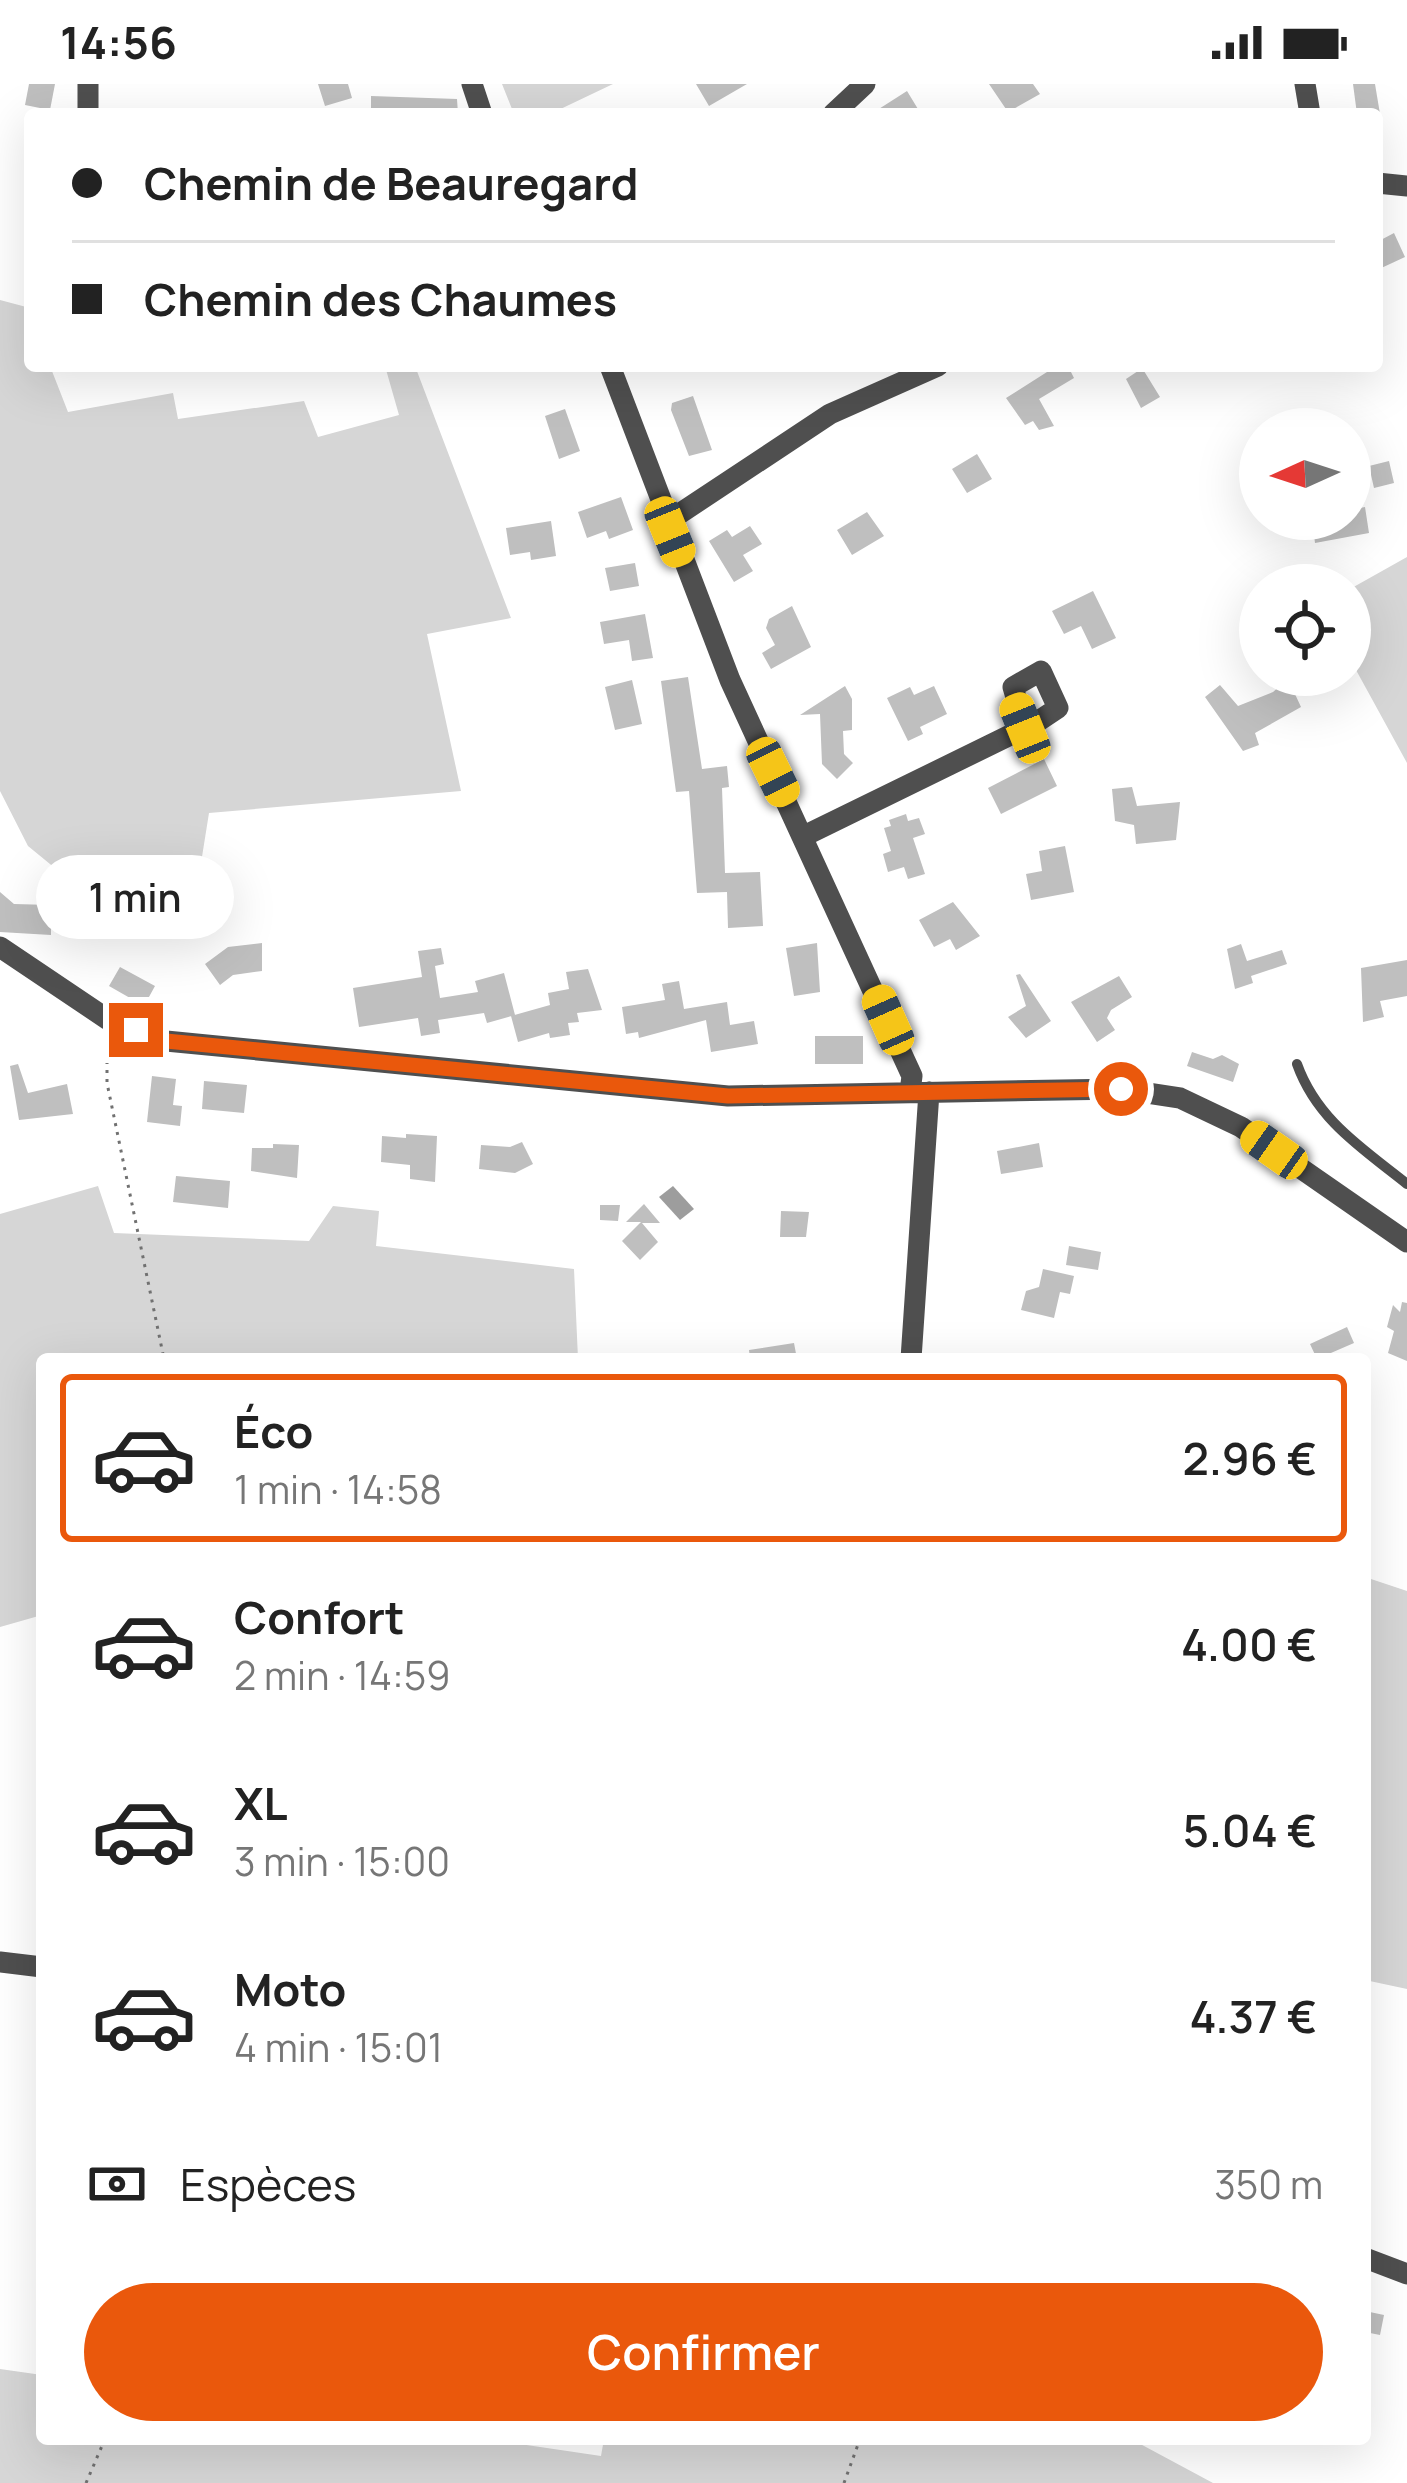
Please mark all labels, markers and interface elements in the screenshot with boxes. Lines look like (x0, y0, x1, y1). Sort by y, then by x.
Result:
text: 14:56 (60, 11, 177, 73)
text: Chemin de Beauregard (144, 152, 638, 214)
text: Chemin des Chaumes (144, 268, 617, 330)
north arrow (1239, 408, 1371, 540)
map controls (1239, 408, 1371, 696)
car (640, 492, 700, 572)
button: locate (1239, 564, 1371, 696)
car (995, 688, 1055, 768)
car (741, 732, 805, 812)
callout: 1 min (37, 856, 235, 940)
text: 1 min (89, 870, 181, 924)
car (857, 980, 919, 1060)
route end (109, 1003, 163, 1057)
route start (1094, 1062, 1148, 1116)
car (1234, 1115, 1314, 1185)
text: Éco (234, 1400, 313, 1462)
icon: car (90, 1404, 198, 1512)
text: 2.96 € (1183, 1427, 1317, 1489)
text: 1 min · 14:58 (234, 1462, 442, 1516)
text: Confort (234, 1586, 405, 1648)
icon: car (90, 1590, 198, 1698)
text: 4.00 € (1181, 1613, 1317, 1675)
text: 2 min · 14:59 (234, 1648, 450, 1702)
text: XL (234, 1772, 288, 1834)
icon: car (90, 1776, 198, 1884)
text: 5.04 € (1183, 1799, 1317, 1861)
text: 3 min · 15:00 (234, 1834, 450, 1888)
text: Moto (234, 1958, 346, 2020)
icon: car (90, 1962, 198, 2070)
text: 4.37 € (1189, 1985, 1317, 2047)
text: 4 min · 15:01 (234, 2020, 443, 2074)
icon: cash (84, 2151, 150, 2217)
text: Espèces (180, 2153, 356, 2215)
text: 350 m (1214, 2157, 1323, 2211)
button: Confirmer (84, 2283, 1323, 2421)

